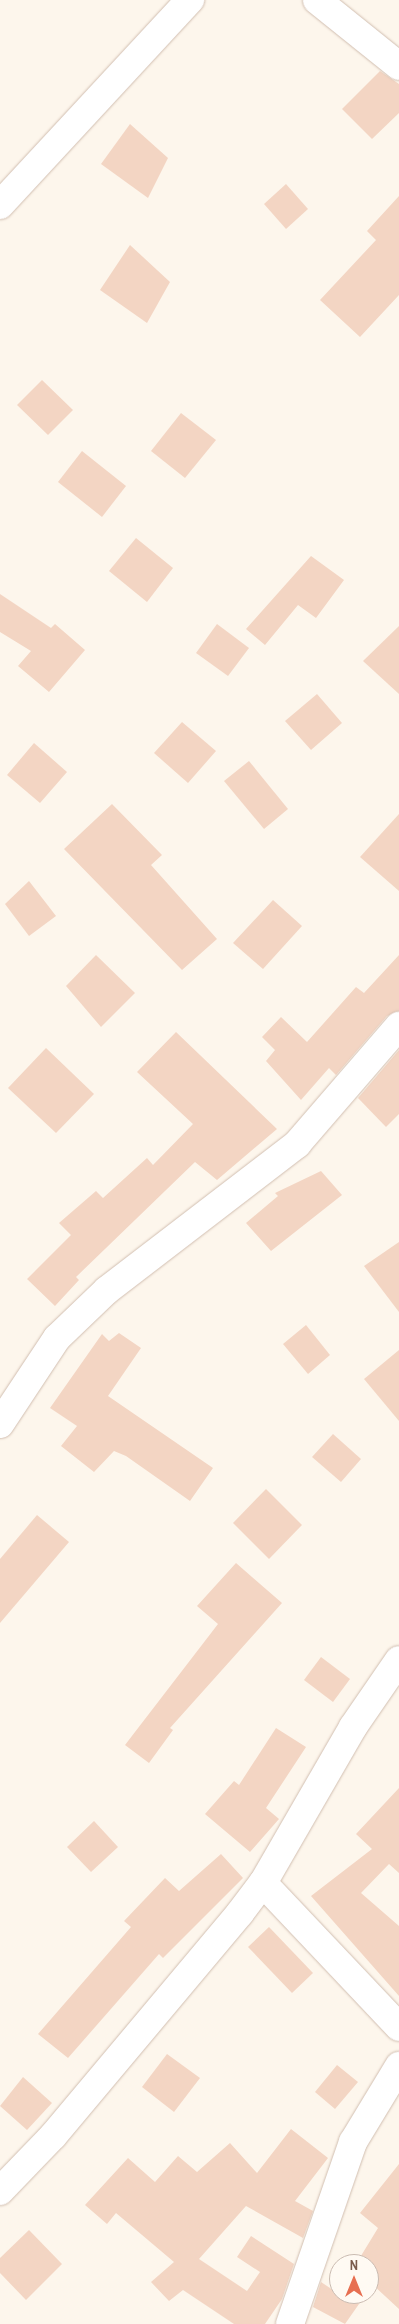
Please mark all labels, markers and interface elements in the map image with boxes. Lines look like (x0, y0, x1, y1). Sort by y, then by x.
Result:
north arrow (329, 2254, 379, 2304)
text: N (350, 2256, 358, 2274)

